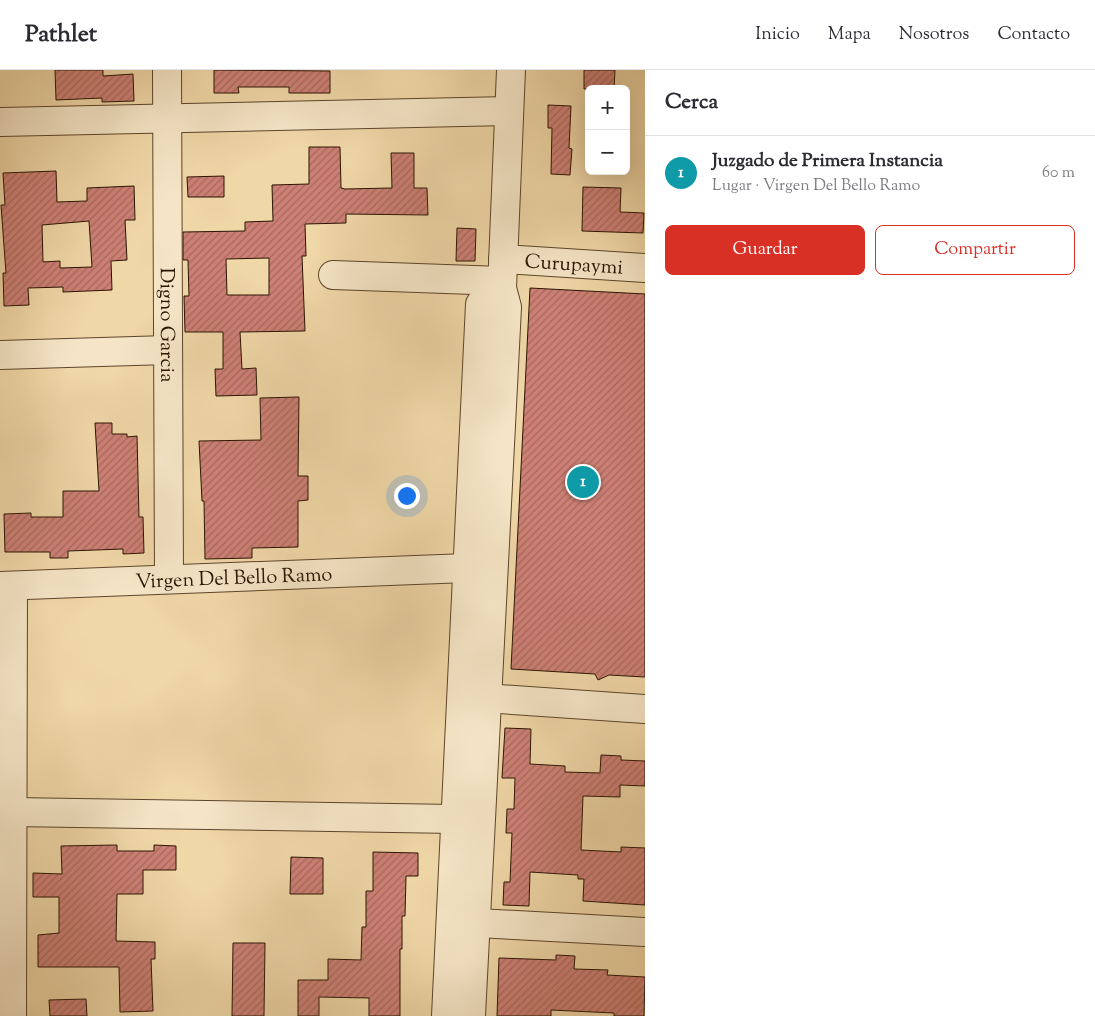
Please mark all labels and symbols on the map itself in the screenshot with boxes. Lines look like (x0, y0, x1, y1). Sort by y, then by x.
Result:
street label: Curupaymi (524, 248, 624, 284)
street label: Digno Garcia (151, 268, 180, 382)
pin: 1 (567, 463, 599, 501)
your location (394, 483, 420, 509)
street label: Virgen Del Bello Ramo (135, 561, 333, 598)

